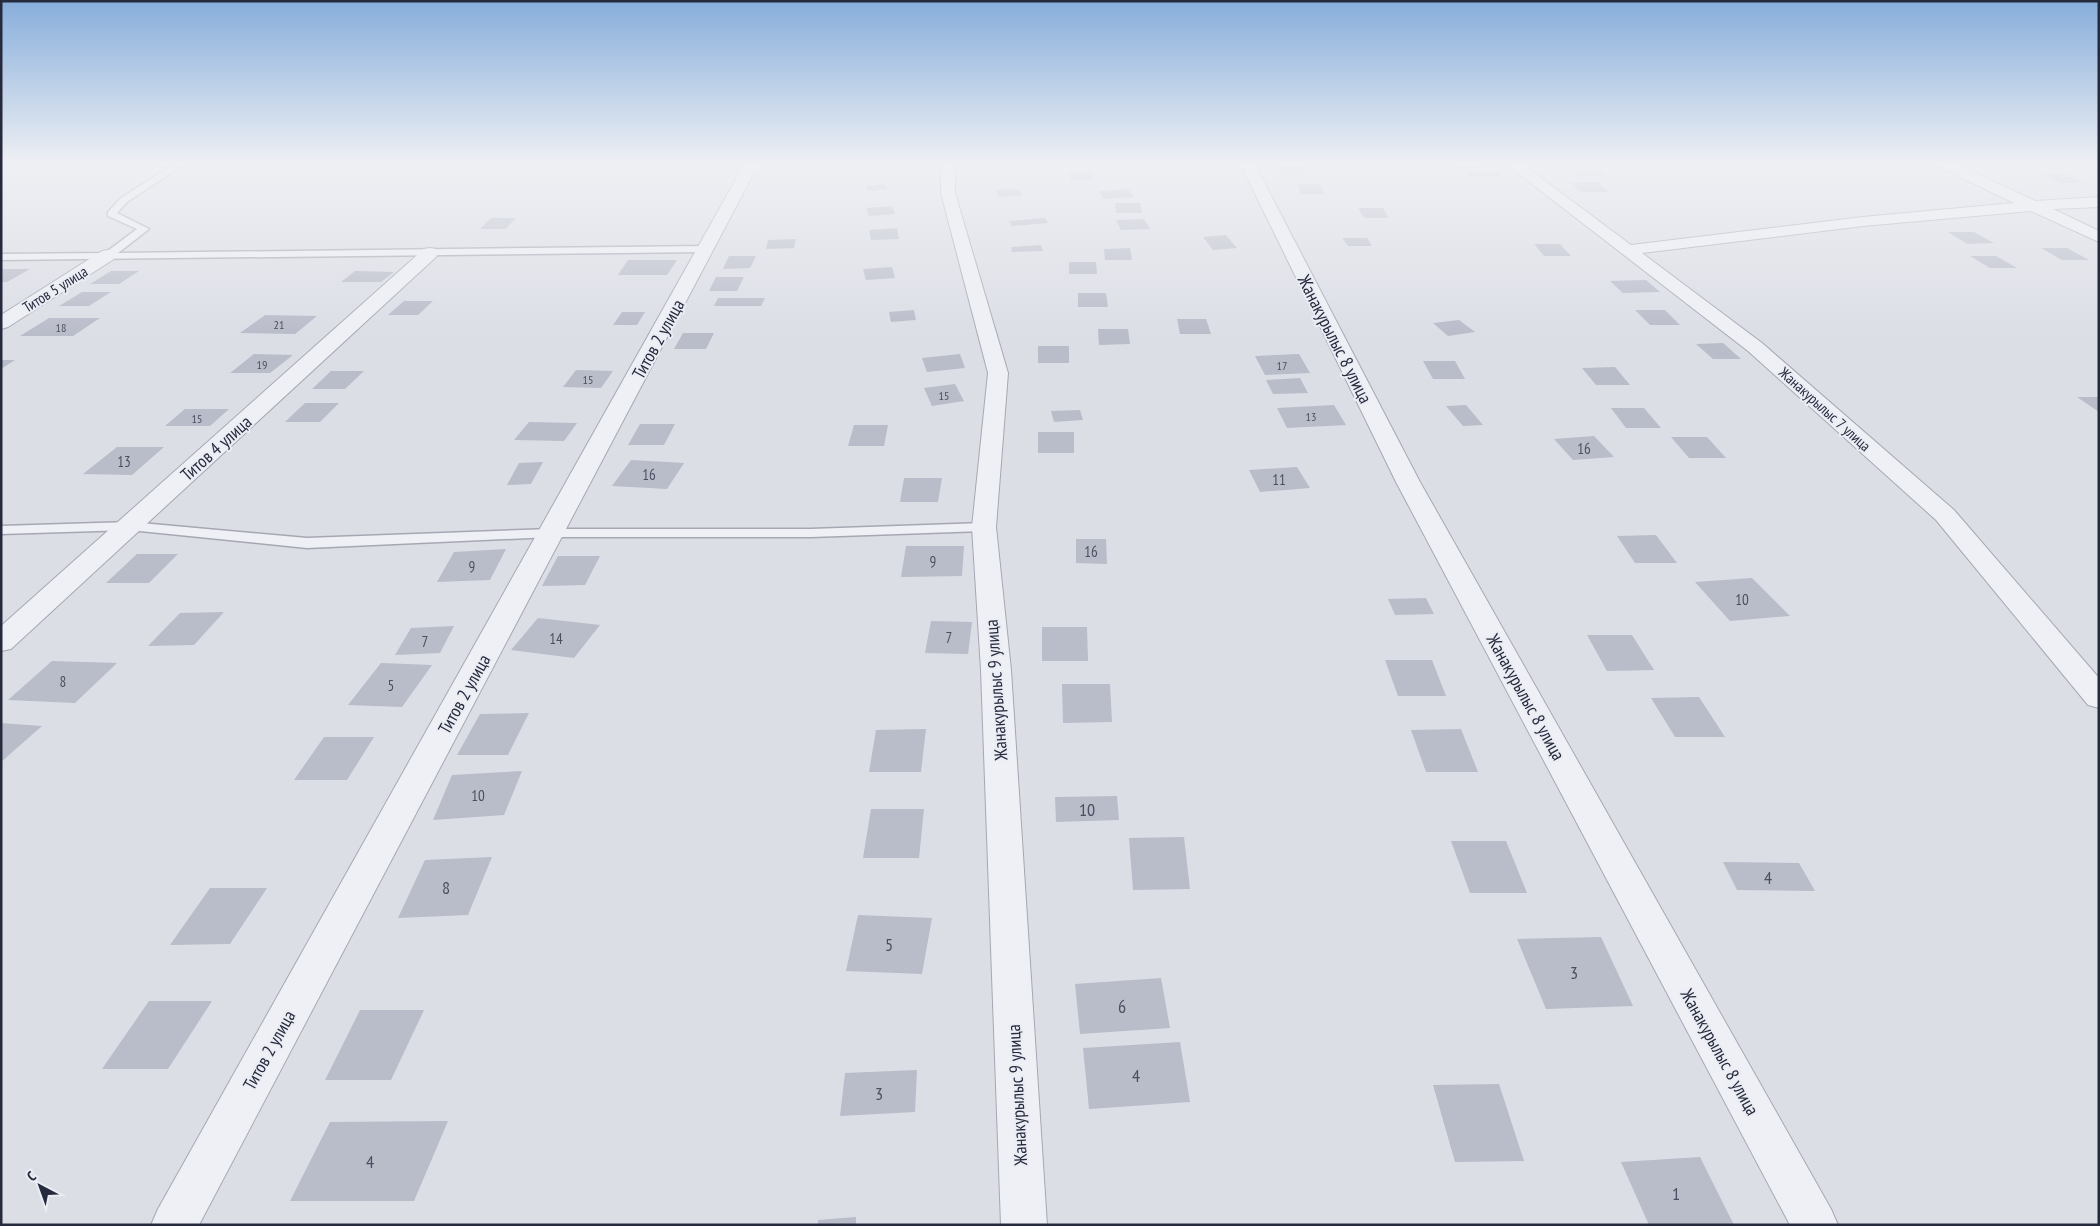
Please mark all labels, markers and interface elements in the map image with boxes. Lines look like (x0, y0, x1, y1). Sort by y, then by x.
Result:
street label: Титов 5 улица (19, 262, 91, 316)
street label: Жанакурылыс 8 улица (1292, 270, 1377, 407)
street label: Титов 2 улица (627, 295, 689, 383)
house number: 21 (274, 317, 284, 332)
house number: 18 (56, 320, 66, 335)
house number: 19 (257, 357, 267, 372)
house number: 17 (1277, 358, 1287, 373)
street label: Жанакурылыс 7 улица (1774, 362, 1875, 455)
house number: 15 (583, 372, 593, 387)
house number: 15 (939, 388, 949, 403)
house number: 13 (1306, 409, 1316, 424)
street label: Титов 4 улица (176, 410, 256, 486)
house number: 15 (192, 411, 202, 426)
house number: 16 (1577, 439, 1591, 458)
house number: 13 (117, 452, 131, 471)
house number: 16 (642, 465, 656, 484)
house number: 11 (1272, 470, 1286, 489)
house number: 16 (1084, 542, 1098, 561)
house number: 9 (930, 552, 936, 571)
house number: 9 (469, 557, 475, 576)
house number: 10 (1735, 590, 1749, 609)
street label: Жанакурылыс 9 улица (980, 619, 1012, 762)
house number: 7 (946, 628, 952, 647)
house number: 14 (549, 629, 563, 648)
street label: Жанакурылыс 8 улица (1481, 629, 1570, 764)
house number: 7 (422, 632, 428, 651)
street label: Титов 2 улица (433, 650, 495, 738)
house number: 8 (60, 672, 66, 691)
house number: 5 (388, 676, 394, 695)
house number: 10 (471, 786, 485, 805)
house number: 10 (1079, 798, 1095, 821)
house number: 4 (1764, 866, 1772, 889)
house number: 8 (442, 876, 450, 899)
house number: 5 (885, 933, 893, 956)
house number: 3 (1570, 961, 1578, 984)
street label: Жанакурылыс 8 улица (1675, 984, 1764, 1119)
house number: 6 (1118, 995, 1126, 1018)
street label: Титов 2 улица (238, 1006, 300, 1094)
street label: Жанакурылыс 9 улица (1002, 1024, 1032, 1167)
house number: 4 (1132, 1064, 1140, 1087)
house number: 3 (875, 1082, 883, 1105)
house number: 4 (366, 1150, 374, 1173)
north arrow (15, 1161, 65, 1211)
text: С (23, 1167, 40, 1185)
house number: 1 (1672, 1182, 1680, 1205)

